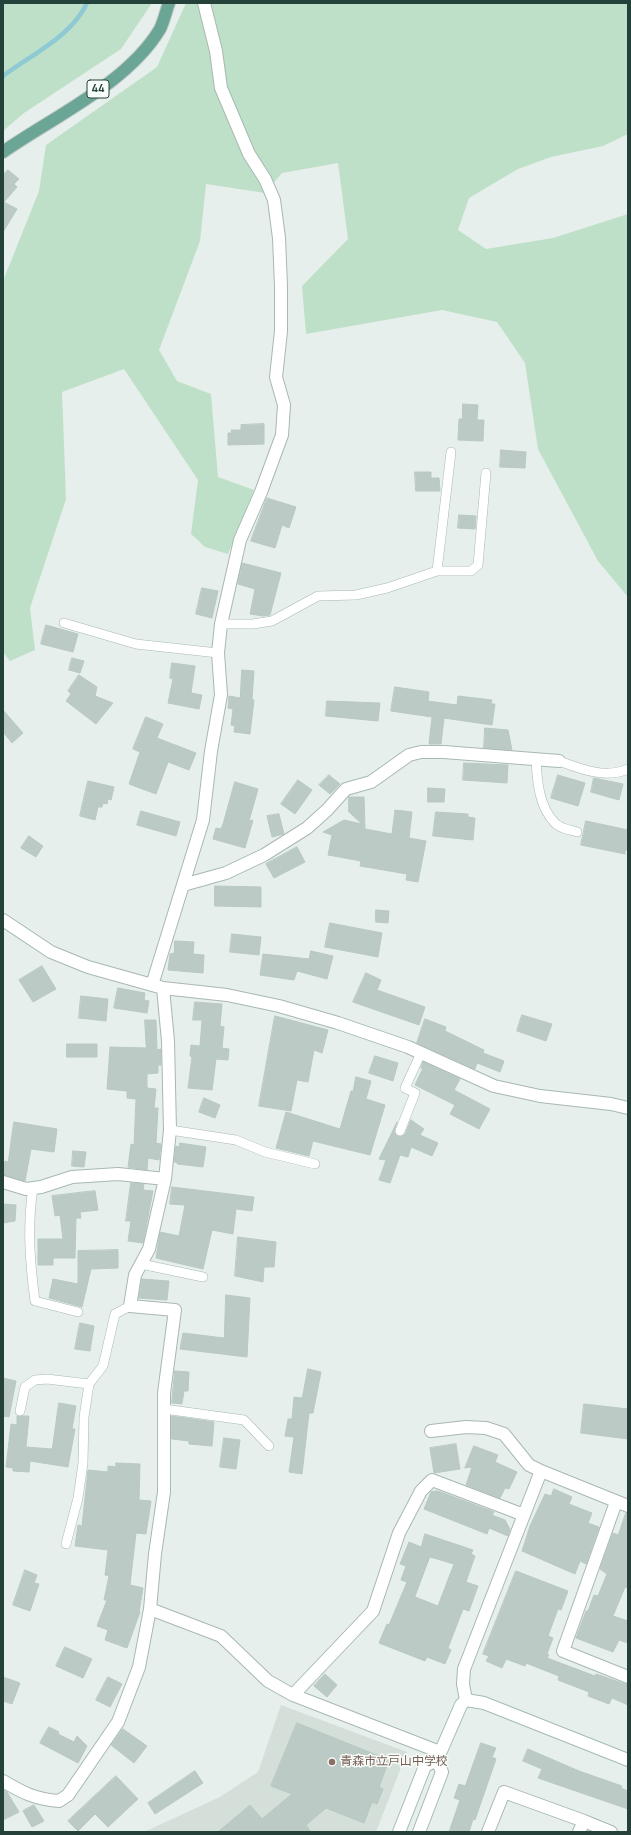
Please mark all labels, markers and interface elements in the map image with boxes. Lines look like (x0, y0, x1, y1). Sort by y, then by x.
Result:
road number: 44 (87, 80, 109, 98)
place label: 青森市立戸山中学校 (340, 1755, 448, 1769)
marker: 青森市立戸山中学校 (327, 1757, 337, 1767)

